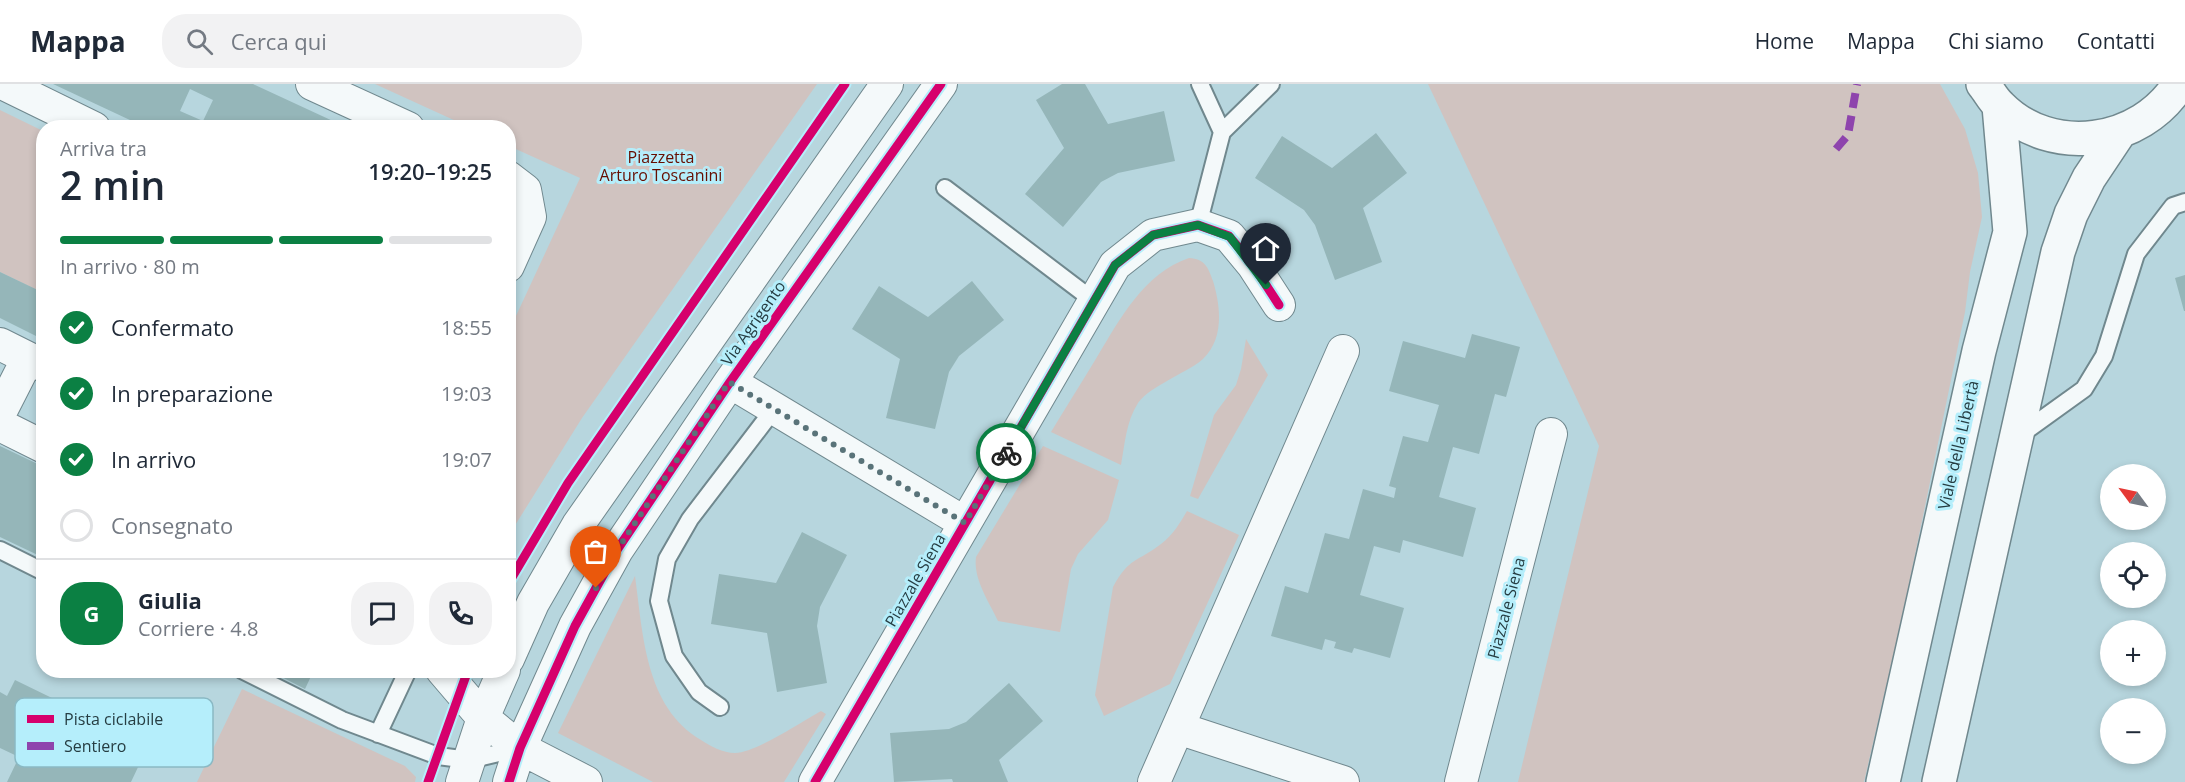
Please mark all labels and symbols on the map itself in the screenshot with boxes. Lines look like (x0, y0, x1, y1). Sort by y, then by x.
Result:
park label: Piazzetta Arturo Toscanini (600, 146, 722, 186)
pin (1240, 223, 1291, 285)
street label: Via Agrigento (716, 276, 790, 370)
street label: Viale della Libertà (1932, 378, 1984, 512)
courier (976, 423, 1036, 483)
north arrow (2100, 464, 2166, 530)
pin (570, 526, 621, 588)
street label: Piazzale Siena (879, 529, 951, 631)
street label: Piazzale Siena (1482, 555, 1530, 661)
legend (15, 698, 213, 767)
text: Pista ciclabile (64, 708, 163, 730)
text: Sentiero (64, 735, 126, 757)

